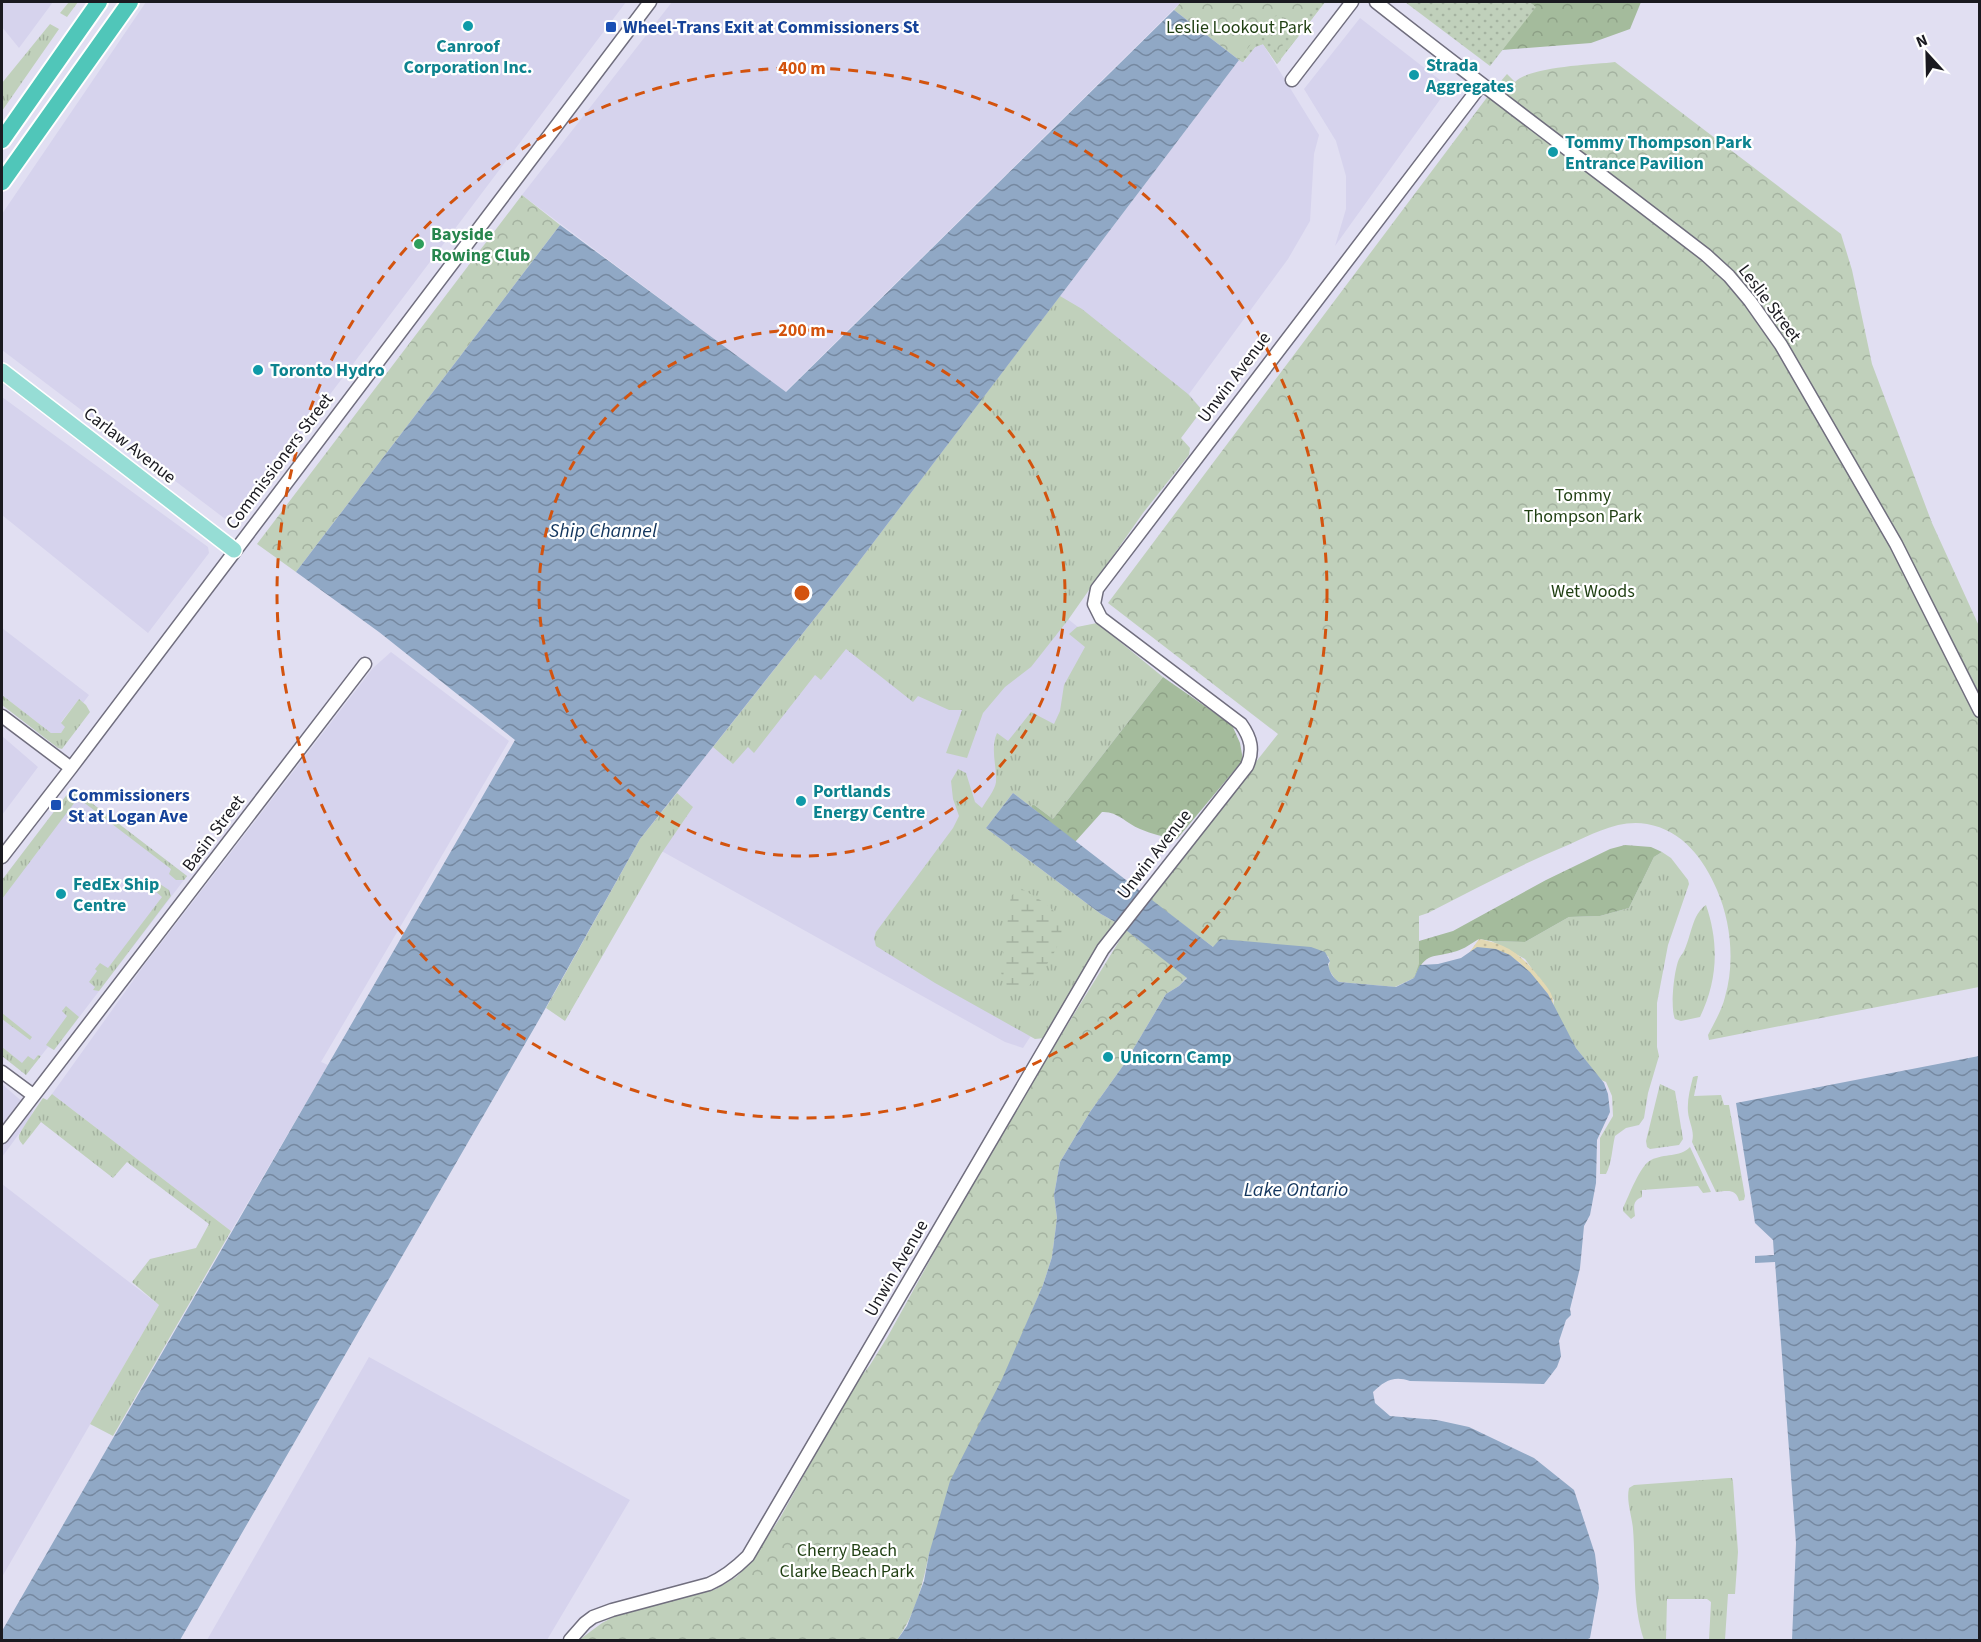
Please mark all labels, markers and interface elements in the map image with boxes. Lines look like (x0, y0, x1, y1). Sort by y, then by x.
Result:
place label: Wheel-Trans Exit at Commissioners St (623, 15, 919, 40)
park label: Leslie Lookout Park (1166, 15, 1312, 40)
marker: Canroof Corporation Inc. (461, 19, 475, 33)
marker: Wheel-Trans Exit at Commissioners St (604, 20, 618, 34)
north arrow (1897, 24, 1957, 84)
text: N (1913, 29, 1931, 53)
place label: Canroof Corporation Inc. (403, 34, 533, 80)
place label: Strada Aggregates (1425, 53, 1514, 99)
text: 400 m (778, 56, 826, 81)
marker: Strada Aggregates (1407, 68, 1421, 82)
place label: Tommy Thompson Park Entrance Pavilion (1565, 130, 1752, 176)
marker: Tommy Thompson Park Entrance Pavilion (1546, 145, 1560, 159)
place label: Bayside Rowing Club (431, 222, 530, 268)
marker: Bayside Rowing Club (412, 237, 426, 251)
street label: Leslie Street (1732, 259, 1807, 347)
text: 200 m (778, 318, 826, 343)
street label: Unwin Avenue (1192, 327, 1277, 428)
place label: Toronto Hydro (270, 358, 385, 383)
marker: Toronto Hydro (251, 363, 265, 377)
street label: Commissioners Street (220, 388, 339, 535)
street label: Carlaw Avenue (78, 401, 181, 490)
park label: Tommy Thompson Park (1524, 483, 1642, 529)
water label: Ship Channel (549, 517, 657, 545)
park label: Wet Woods (1551, 579, 1635, 604)
centre of rings (792, 583, 812, 603)
place label: Portlands Energy Centre (813, 779, 925, 825)
place label: Commissioners St at Logan Ave (68, 783, 190, 829)
street label: Basin Street (176, 790, 251, 877)
marker: Portlands Energy Centre (794, 794, 808, 808)
marker: Commissioners St at Logan Ave (49, 798, 63, 812)
street label: Unwin Avenue (1111, 804, 1197, 904)
place label: FedEx Ship Centre (73, 872, 159, 918)
marker: FedEx Ship Centre (54, 887, 68, 901)
place label: Unicorn Camp (1120, 1045, 1232, 1070)
marker: Unicorn Camp (1101, 1050, 1115, 1064)
water label: Lake Ontario (1244, 1176, 1348, 1204)
street label: Unwin Avenue (859, 1215, 934, 1321)
park label: Cherry Beach Clarke Beach Park (780, 1538, 915, 1584)

